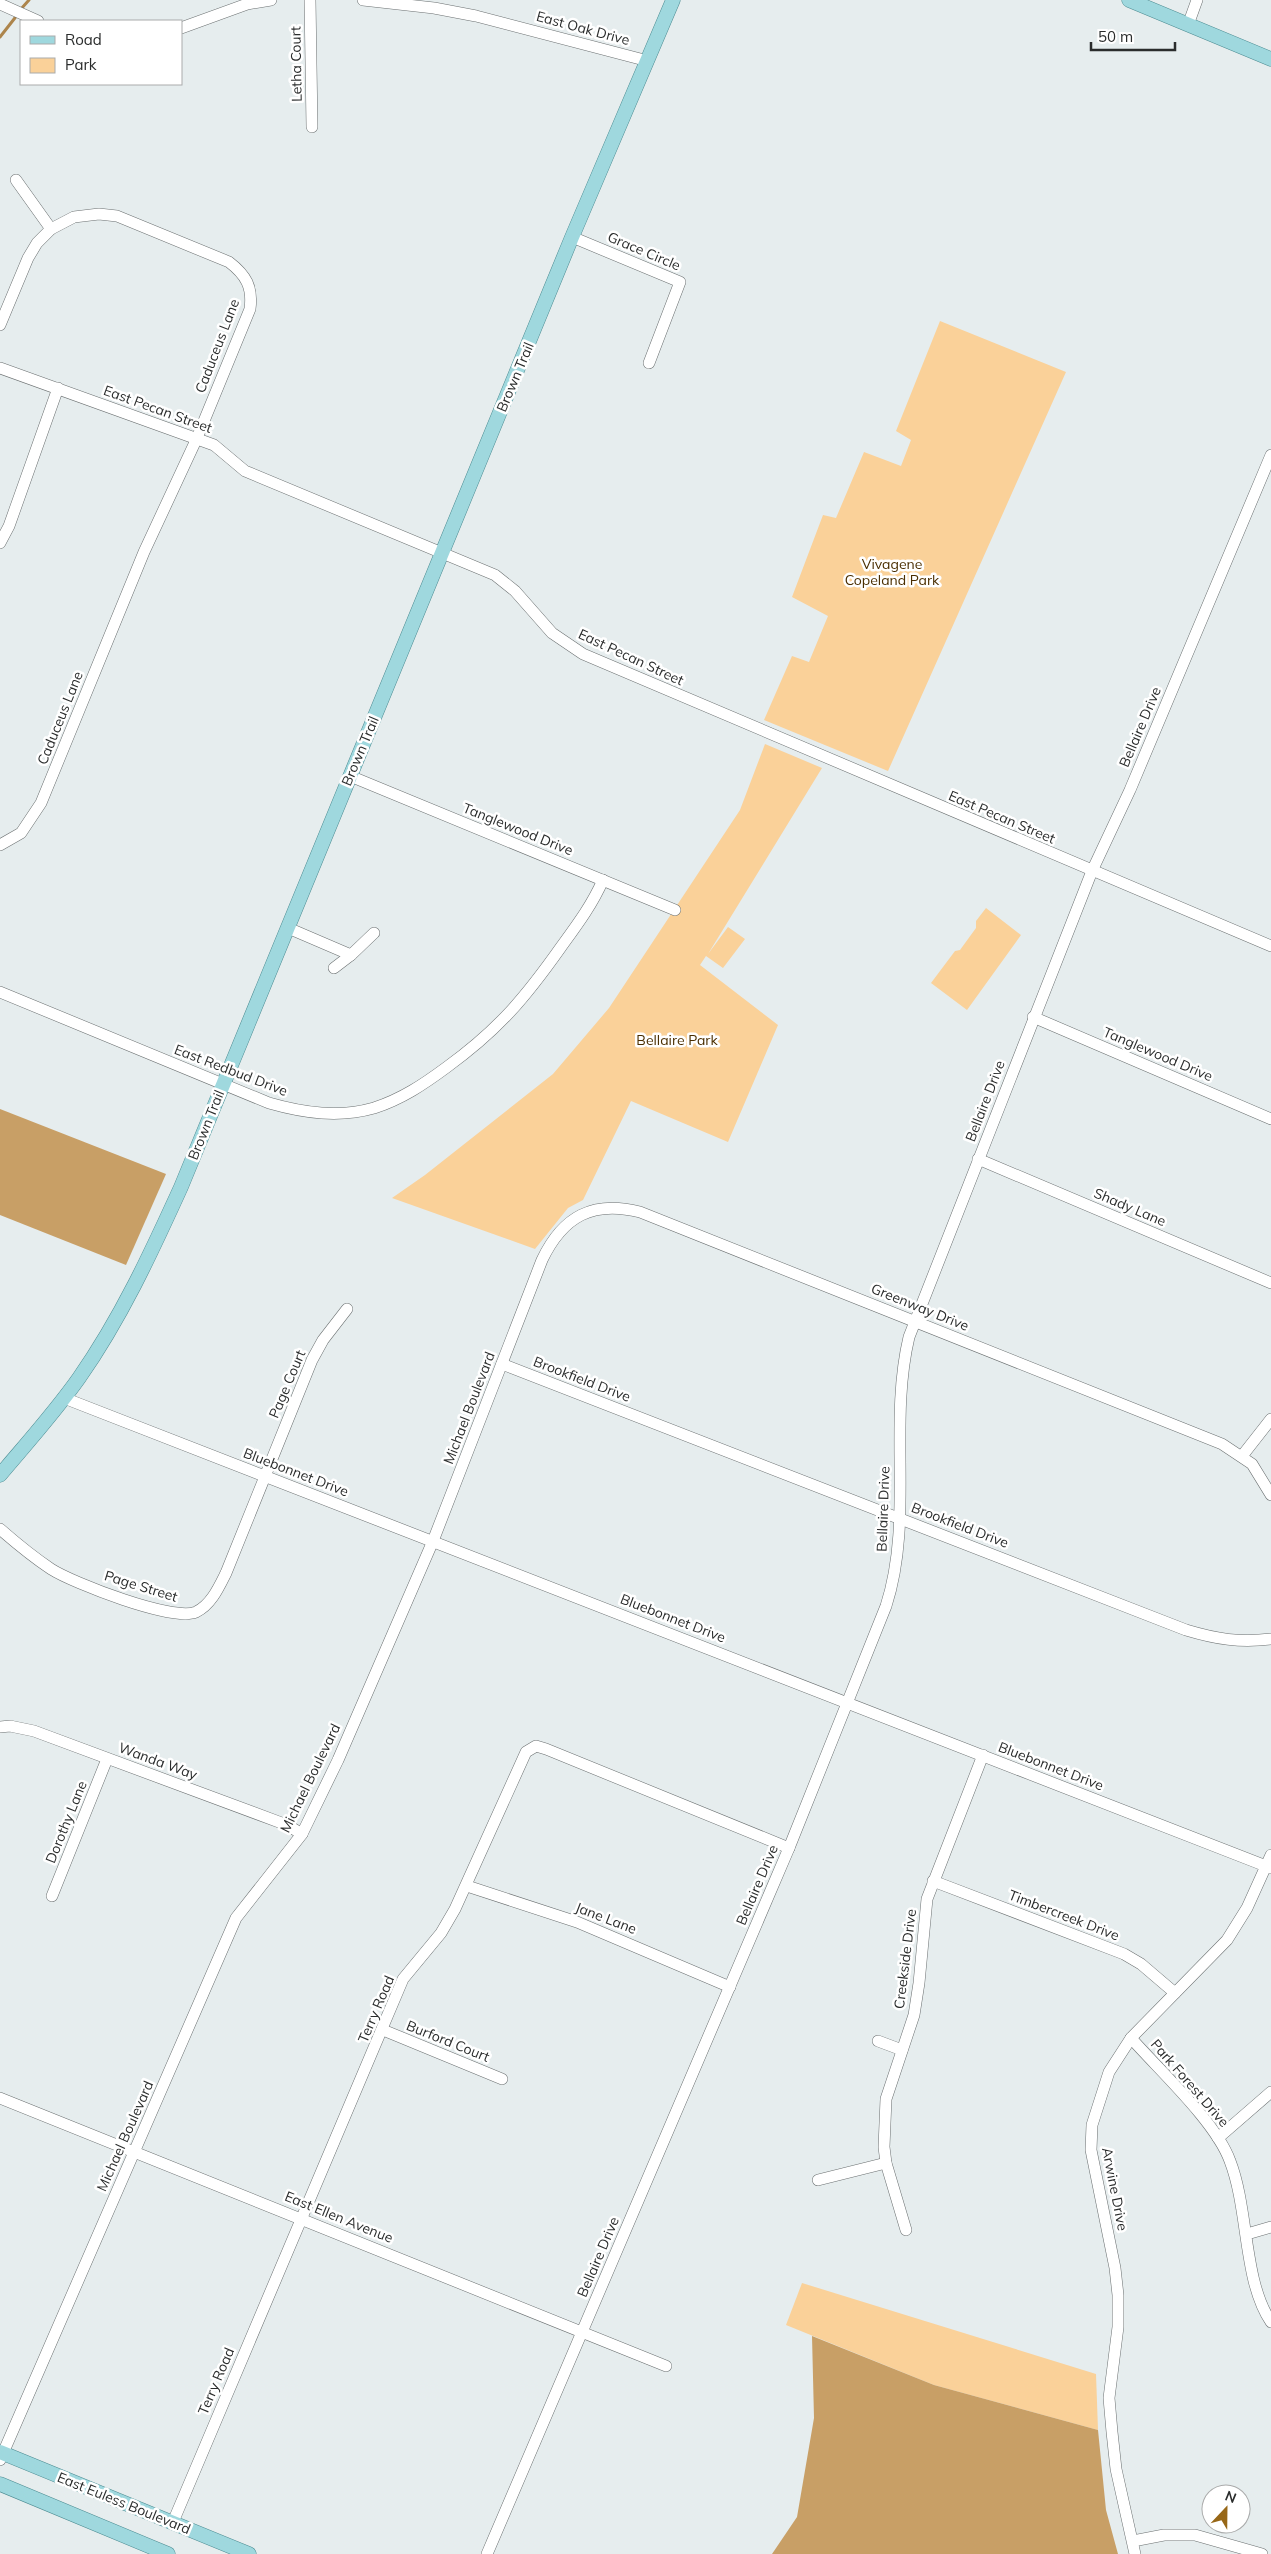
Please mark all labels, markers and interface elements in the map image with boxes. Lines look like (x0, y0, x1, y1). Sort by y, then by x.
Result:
street label: East Oak Drive (534, 7, 632, 49)
legend (20, 20, 182, 85)
scale bar (1091, 20, 1175, 52)
street label: Letha Court (286, 26, 306, 102)
text: 50 m (1098, 27, 1133, 46)
text: Road (65, 30, 102, 49)
text: Park (65, 55, 97, 74)
street label: Grace Circle (605, 228, 683, 274)
street label: Caduceus Lane (191, 296, 243, 396)
street label: Brown Trail (492, 339, 538, 415)
street label: East Pecan Street (101, 381, 215, 437)
park label: Vivagene Copeland Park (845, 555, 940, 589)
street label: East Pecan Street (575, 625, 687, 689)
street label: Caduceus Lane (33, 669, 87, 767)
street label: Bellaire Drive (1115, 684, 1165, 770)
street label: Brown Trail (337, 713, 383, 789)
street label: East Pecan Street (946, 786, 1058, 848)
street label: Tanglewood Drive (460, 799, 576, 859)
street label: Tanglewood Drive (1101, 1023, 1215, 1085)
park label: Bellaire Park (636, 1031, 718, 1049)
street label: East Redbud Drive (172, 1040, 290, 1100)
street label: Bellaire Drive (961, 1058, 1009, 1144)
street label: Brown Trail (184, 1087, 228, 1163)
street label: Shady Lane (1091, 1184, 1169, 1230)
street label: Greenway Drive (868, 1279, 972, 1335)
street label: Page Court (265, 1347, 309, 1421)
street label: Michael Boulevard (439, 1349, 499, 1467)
street label: Brookfield Drive (531, 1352, 633, 1406)
street label: Bluebonnet Drive (241, 1444, 351, 1500)
street label: Bellaire Drive (873, 1466, 893, 1552)
street label: Brookfield Drive (909, 1498, 1011, 1552)
street label: Page Street (102, 1566, 180, 1606)
street label: Bluebonnet Drive (618, 1590, 728, 1646)
street label: Michael Boulevard (276, 1721, 344, 1835)
street label: Wanda Way (116, 1738, 200, 1784)
street label: Bluebonnet Drive (996, 1738, 1106, 1794)
street label: Dorothy Lane (41, 1778, 91, 1866)
street label: Bellaire Drive (732, 1842, 782, 1928)
street label: Timbercreek Drive (1006, 1886, 1122, 1944)
street label: Jane Lane (573, 1898, 639, 1938)
street label: Creekside Drive (890, 1908, 920, 2010)
street label: Terry Road (354, 1973, 398, 2045)
street label: Burford Court (404, 2016, 492, 2066)
street label: Park Forest Drive (1147, 2035, 1233, 2131)
street label: Michael Boulevard (93, 2078, 157, 2194)
street label: Arwine Drive (1098, 2146, 1132, 2232)
street label: East Ellen Avenue (282, 2187, 396, 2247)
street label: Bellaire Drive (573, 2214, 623, 2300)
street label: Terry Road (194, 2345, 238, 2417)
street label: East Euless Boulevard (55, 2468, 193, 2538)
north arrow (1201, 2484, 1251, 2534)
text: N (1223, 2487, 1239, 2507)

